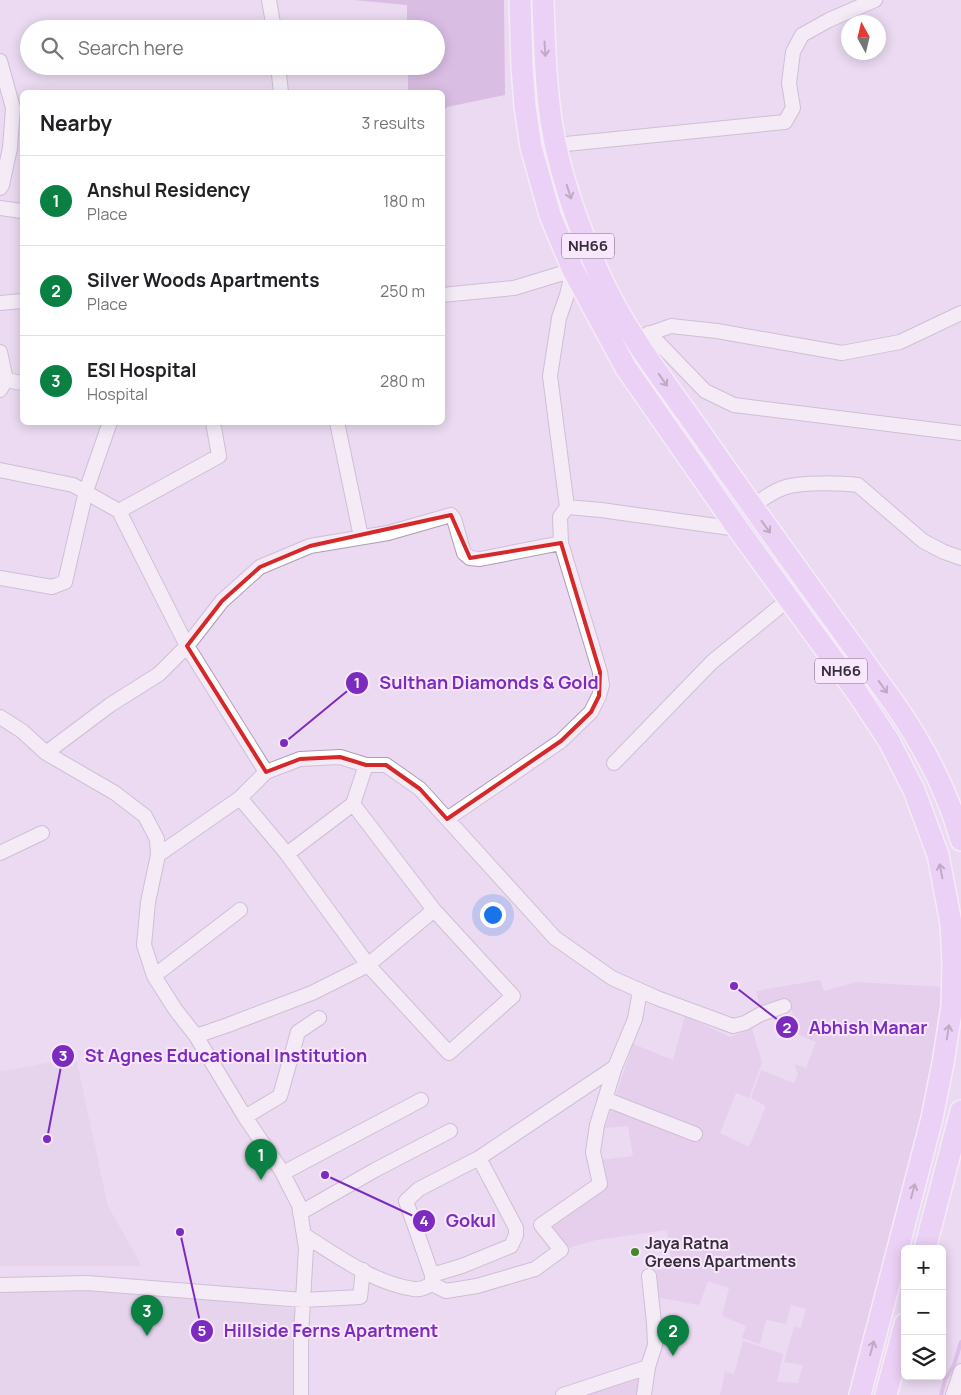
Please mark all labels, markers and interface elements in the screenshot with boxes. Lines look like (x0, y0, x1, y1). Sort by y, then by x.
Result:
north arrow (841, 15, 886, 60)
search box (20, 20, 445, 75)
icon: search (38, 34, 66, 62)
text: Search here (78, 35, 184, 61)
one-way arrow (541, 40, 550, 56)
text: Nearby (40, 109, 112, 137)
text: 3 results (362, 112, 425, 134)
text: Anshul Residency (87, 177, 250, 203)
one-way arrow (565, 184, 574, 199)
text: 1 (52, 190, 60, 212)
text: 180 m (383, 190, 425, 212)
text: Place (87, 203, 127, 225)
road number: NH66 (562, 234, 614, 258)
text: Silver Woods Apartments (87, 267, 319, 293)
text: 2 (51, 280, 61, 302)
text: 250 m (380, 280, 425, 302)
text: Place (87, 293, 127, 315)
text: ESI Hospital (87, 357, 197, 383)
text: 3 (51, 370, 61, 392)
text: 280 m (380, 370, 425, 392)
one-way arrow (658, 373, 668, 387)
text: Hospital (87, 383, 148, 405)
one-way arrow (761, 520, 771, 534)
road number: NH66 (815, 658, 867, 684)
callout: Sulthan Diamonds & Gold (344, 666, 608, 699)
text: Sulthan Diamonds & Gold (379, 670, 599, 694)
text: 1 (354, 672, 360, 693)
one-way arrow (877, 680, 888, 693)
one-way arrow (936, 863, 945, 879)
your location (480, 902, 506, 928)
callout: Abhish Manar (774, 1011, 938, 1044)
text: Abhish Manar (809, 1015, 927, 1039)
text: 2 (783, 1017, 792, 1038)
one-way arrow (943, 1024, 953, 1040)
callout: St Agnes Educational Institution (50, 1039, 378, 1072)
text: St Agnes Educational Institution (85, 1043, 367, 1067)
text: 3 (59, 1045, 67, 1066)
pin: 1 (245, 1139, 277, 1180)
one-way arrow (909, 1183, 918, 1199)
callout: Gokul (411, 1204, 506, 1237)
text: Gokul (446, 1208, 496, 1232)
text: 4 (419, 1210, 429, 1231)
place label: Jaya Ratna Greens Apartments (645, 1232, 797, 1272)
map controls (901, 1245, 946, 1380)
button: + (901, 1245, 946, 1290)
marker: Jaya Ratna Greens Apartments (629, 1246, 641, 1258)
button: − (901, 1290, 946, 1335)
pin: 3 (131, 1295, 163, 1336)
callout: Hillside Ferns Apartment (189, 1314, 449, 1347)
pin: 2 (657, 1315, 689, 1356)
text: Hillside Ferns Apartment (224, 1318, 438, 1342)
text: 5 (198, 1320, 207, 1341)
button: layers (901, 1335, 946, 1380)
one-way arrow (868, 1340, 877, 1356)

